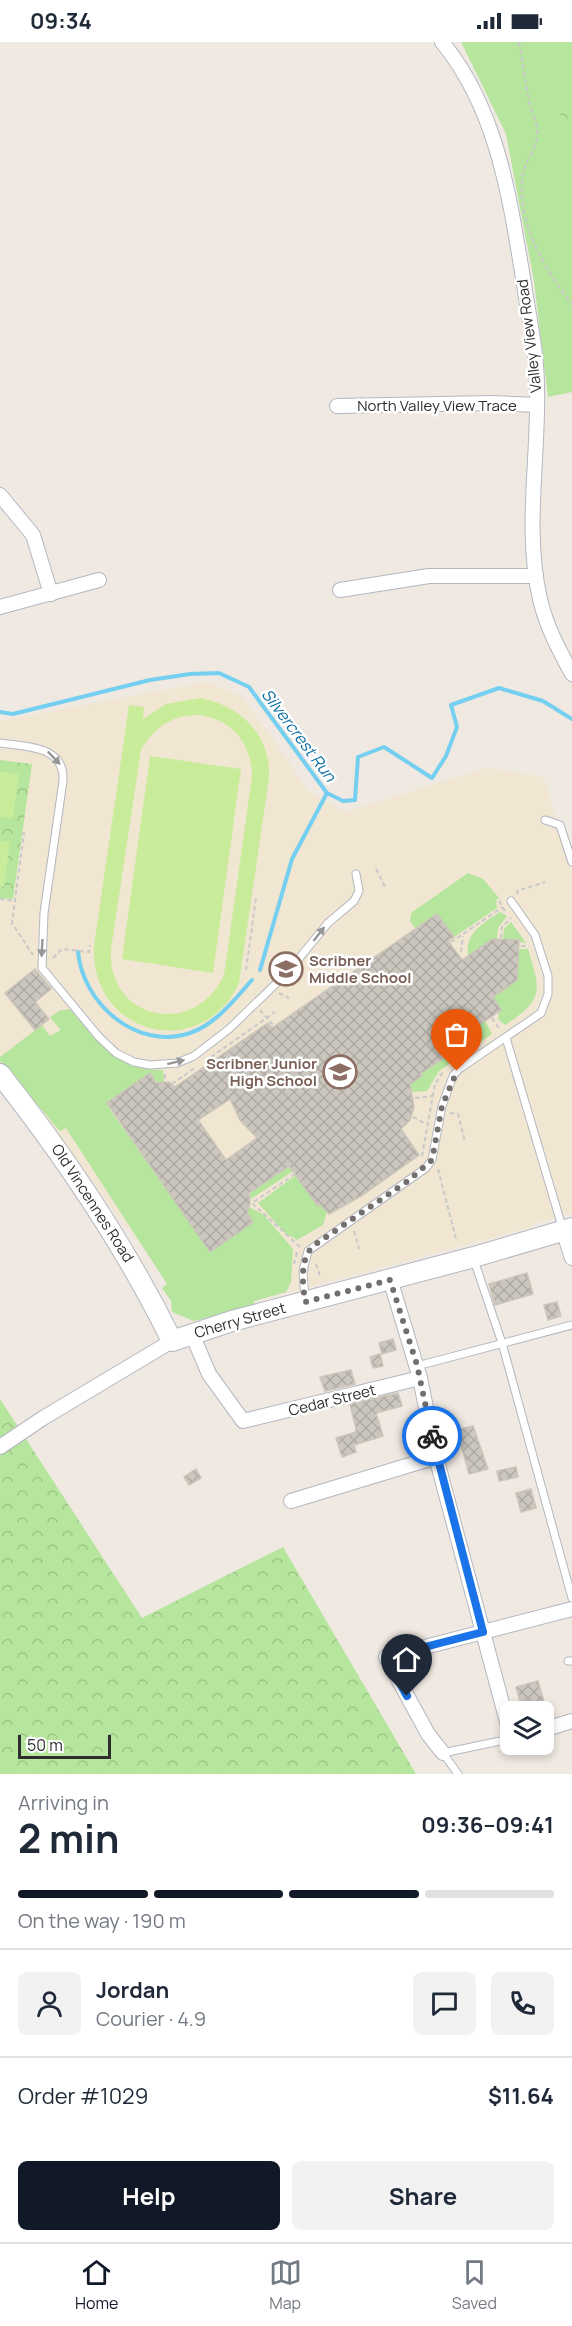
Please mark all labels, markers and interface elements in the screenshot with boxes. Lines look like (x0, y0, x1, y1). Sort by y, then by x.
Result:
text: 09:34 (30, 6, 92, 36)
street label: Valley View Road (512, 278, 546, 394)
street label: North Valley View Trace (357, 395, 517, 416)
water label: Silvercrest Run (257, 684, 341, 786)
one-way arrow (47, 751, 61, 765)
one-way arrow (313, 926, 326, 942)
one-way arrow (37, 939, 46, 958)
place label: Scribner Middle School (309, 950, 411, 988)
school or university icon: Scribner Middle School (268, 951, 304, 987)
pin (431, 1009, 482, 1071)
icon: bag (440, 1018, 473, 1051)
place label: Scribner Junior High School (206, 1053, 317, 1091)
school or university icon: Scribner Junior High School (322, 1054, 358, 1090)
one-way arrow (167, 1057, 185, 1067)
street label: Old Vincennes Road (47, 1140, 139, 1266)
street label: Cherry Street (192, 1297, 288, 1343)
street label: Cedar Street (286, 1379, 378, 1421)
courier (402, 1406, 462, 1466)
icon: bike (416, 1420, 449, 1453)
pin (381, 1634, 432, 1696)
icon: home (390, 1643, 423, 1676)
map controls (500, 1701, 554, 1755)
button: layers (500, 1701, 554, 1755)
scale bar (18, 1732, 111, 1760)
text: 50 m (27, 1734, 63, 1756)
text: Arriving in (18, 1789, 109, 1816)
text: 09:36–09:41 (421, 1810, 554, 1840)
text: 2 min (18, 1811, 119, 1865)
text: On the way · 190 m (18, 1907, 186, 1934)
button: person (18, 1972, 81, 2035)
button: chat (413, 1972, 476, 2035)
button: phone (491, 1972, 554, 2035)
text: Jordan (96, 1975, 169, 2005)
text: Courier · 4.9 (96, 2005, 206, 2032)
text: Order #1029 (18, 2081, 148, 2111)
text: $11.64 (488, 2081, 554, 2111)
button: Help (18, 2161, 280, 2230)
button: Share (292, 2161, 554, 2230)
tab: Home (75, 2256, 118, 2314)
tab: Map (269, 2256, 302, 2314)
tab: Saved (452, 2256, 497, 2314)

